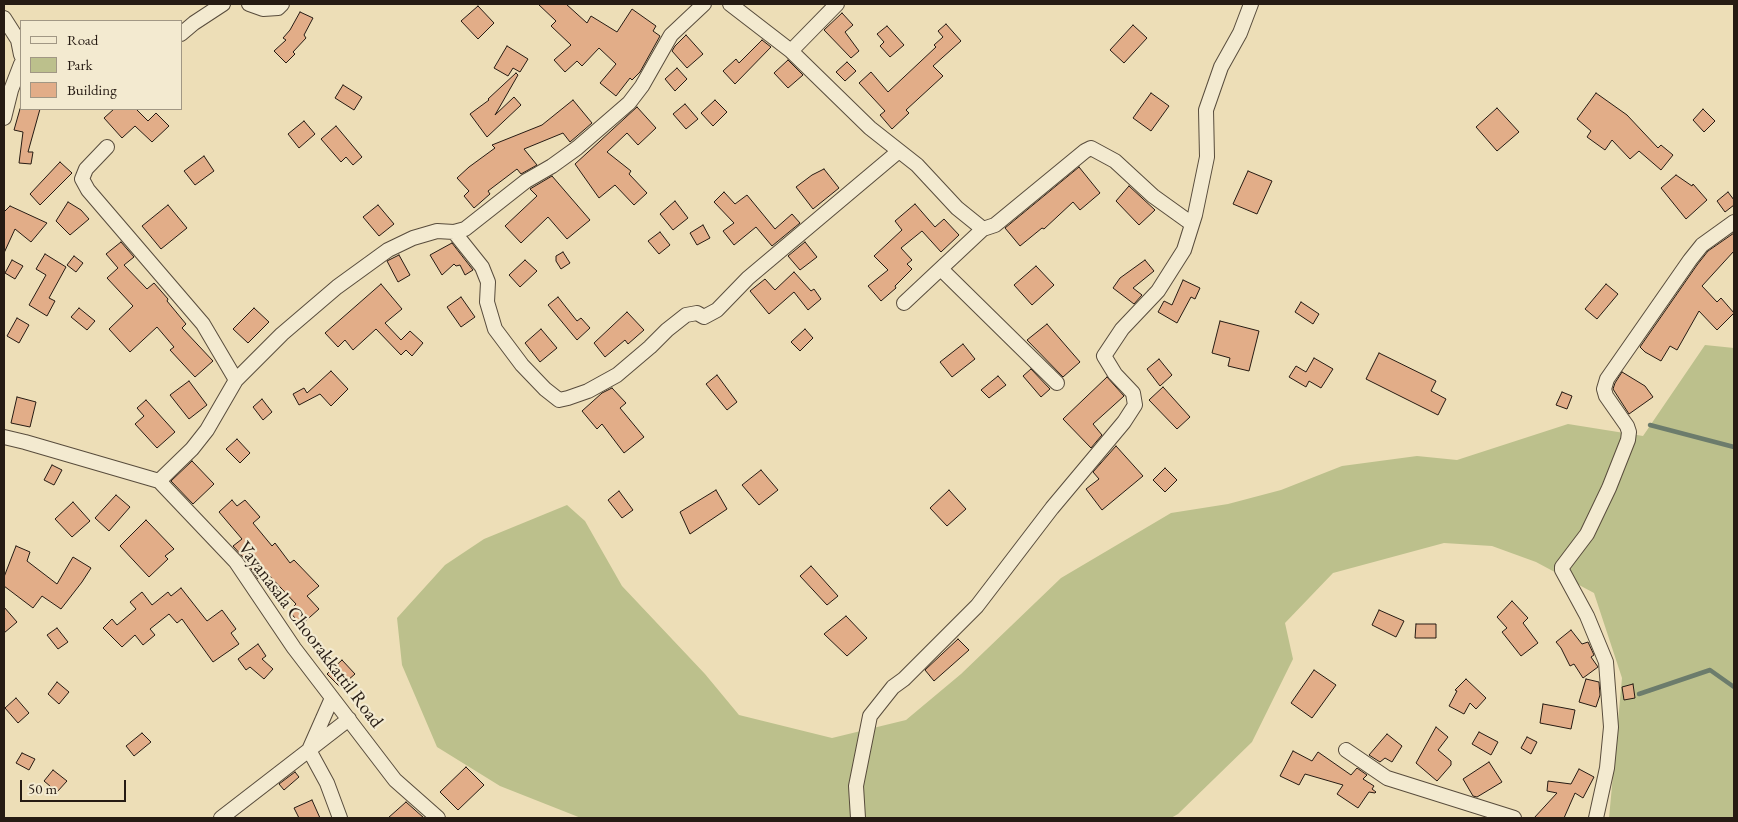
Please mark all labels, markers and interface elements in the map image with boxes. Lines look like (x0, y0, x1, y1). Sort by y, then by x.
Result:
legend (20, 20, 182, 110)
text: Road (67, 30, 98, 49)
text: Park (67, 55, 93, 74)
text: Building (67, 80, 117, 99)
street label: Vayanasala Choorakkattil Road (233, 537, 387, 733)
scale bar (22, 770, 129, 802)
text: 50 m (28, 779, 57, 798)

